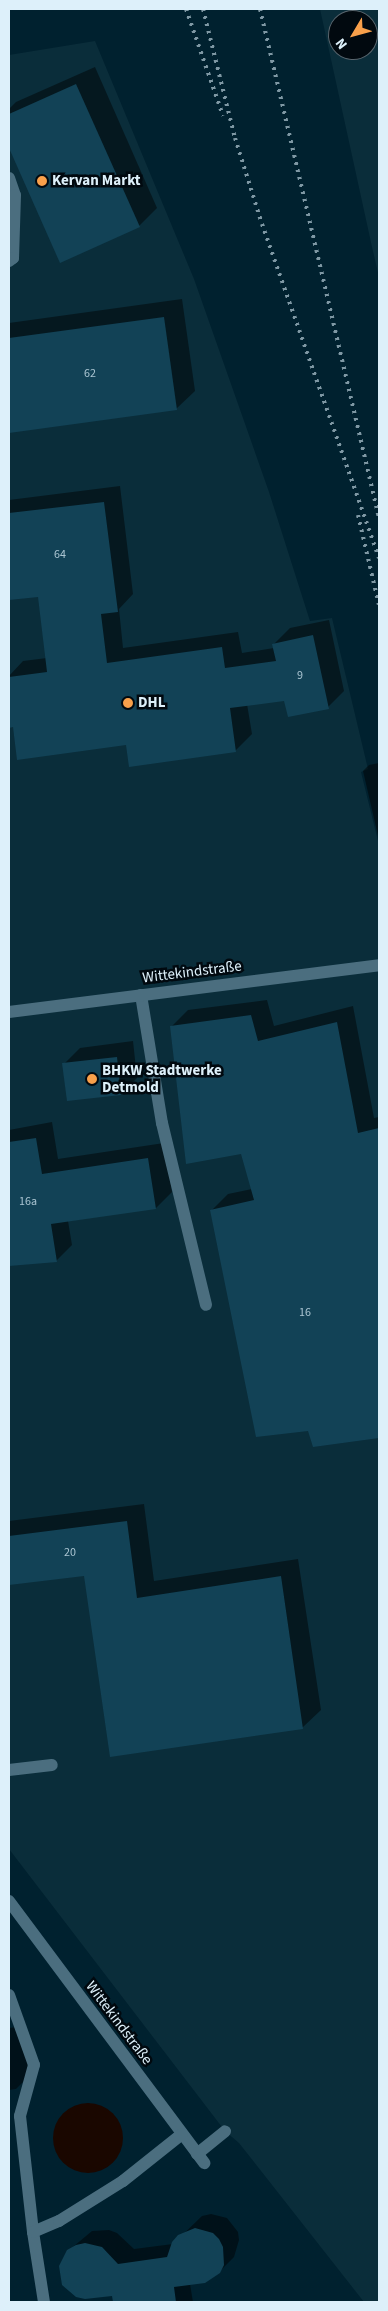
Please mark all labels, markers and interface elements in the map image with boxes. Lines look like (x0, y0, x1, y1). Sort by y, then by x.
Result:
north arrow (328, 10, 378, 60)
text: N (331, 34, 353, 53)
place label: Kervan Markt (52, 172, 141, 190)
marker: Kervan Markt (36, 175, 48, 187)
house number: 62 (84, 367, 96, 381)
house number: 64 (54, 548, 66, 562)
house number: 9 (297, 669, 303, 683)
place label: DHL (138, 694, 165, 712)
marker: DHL (122, 697, 134, 709)
street label: Wittekindstraße (141, 957, 243, 987)
place label: BHKW Stadtwerke Detmold (102, 1061, 222, 1096)
marker: BHKW Stadtwerke Detmold (86, 1073, 98, 1085)
house number: 16a (19, 1195, 37, 1209)
house number: 16 (299, 1306, 311, 1320)
house number: 20 (64, 1546, 76, 1560)
street label: Wittekindstraße (82, 1978, 156, 2068)

